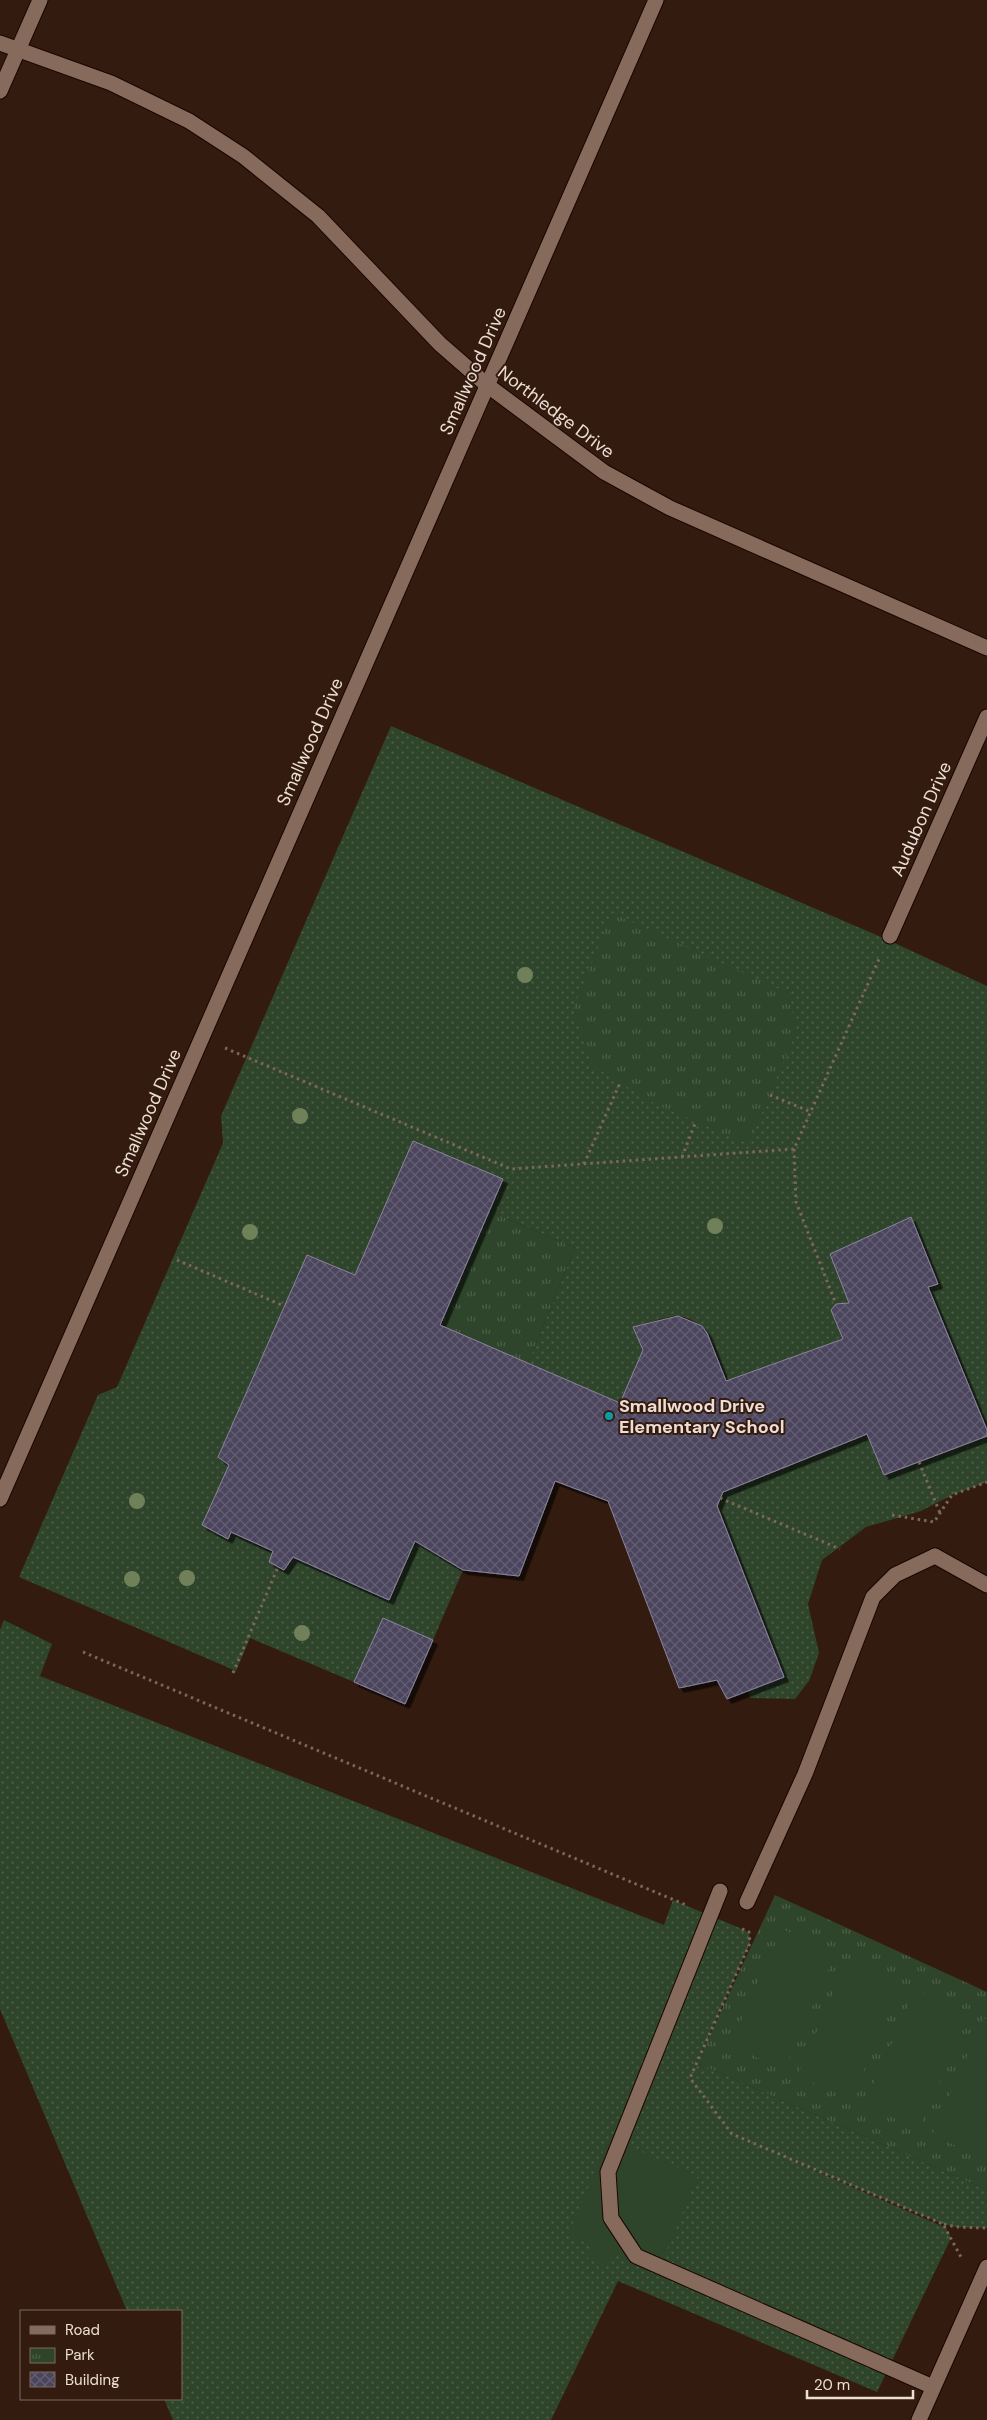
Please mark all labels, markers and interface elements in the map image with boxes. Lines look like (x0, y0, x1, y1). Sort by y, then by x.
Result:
street label: Smallwood Drive (434, 303, 512, 439)
street label: Northledge Drive (493, 360, 619, 464)
street label: Smallwood Drive (271, 674, 349, 810)
street label: Audubon Drive (885, 758, 957, 880)
street label: Smallwood Drive (109, 1045, 187, 1181)
place label: Smallwood Drive Elementary School (619, 1394, 785, 1439)
marker: Smallwood Drive Elementary School (603, 1410, 615, 1422)
legend (20, 2310, 182, 2400)
text: Road (65, 2320, 100, 2340)
text: Park (65, 2345, 95, 2365)
scale bar (807, 2368, 913, 2400)
text: Building (65, 2370, 120, 2390)
text: 20 m (814, 2375, 850, 2395)

